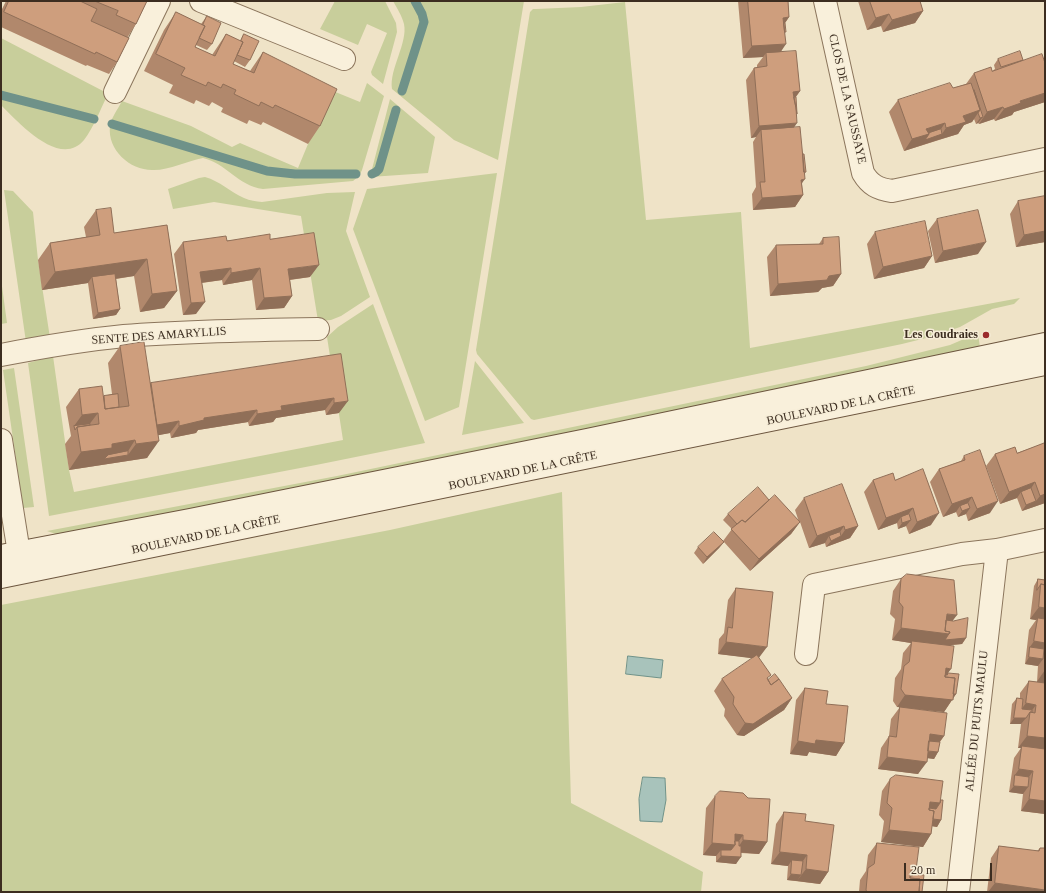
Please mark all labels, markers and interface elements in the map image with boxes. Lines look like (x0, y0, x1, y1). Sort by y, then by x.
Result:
street label: CLOS DE LA SAUSSAYE (825, 33, 869, 165)
street label: SENTE DES AMARYLLIS (91, 324, 227, 348)
place label: Les Coudraies (904, 328, 978, 342)
marker: Les Coudraies (981, 330, 991, 340)
street label: BOULEVARD DE LA CRÊTE (765, 383, 917, 429)
street label: BOULEVARD DE LA CRÊTE (447, 448, 599, 494)
street label: BOULEVARD DE LA CRÊTE (130, 512, 282, 558)
street label: ALLÉE DU PUITS MAULU (962, 650, 992, 792)
scale bar (906, 855, 994, 881)
text: 20 m (911, 863, 935, 877)

